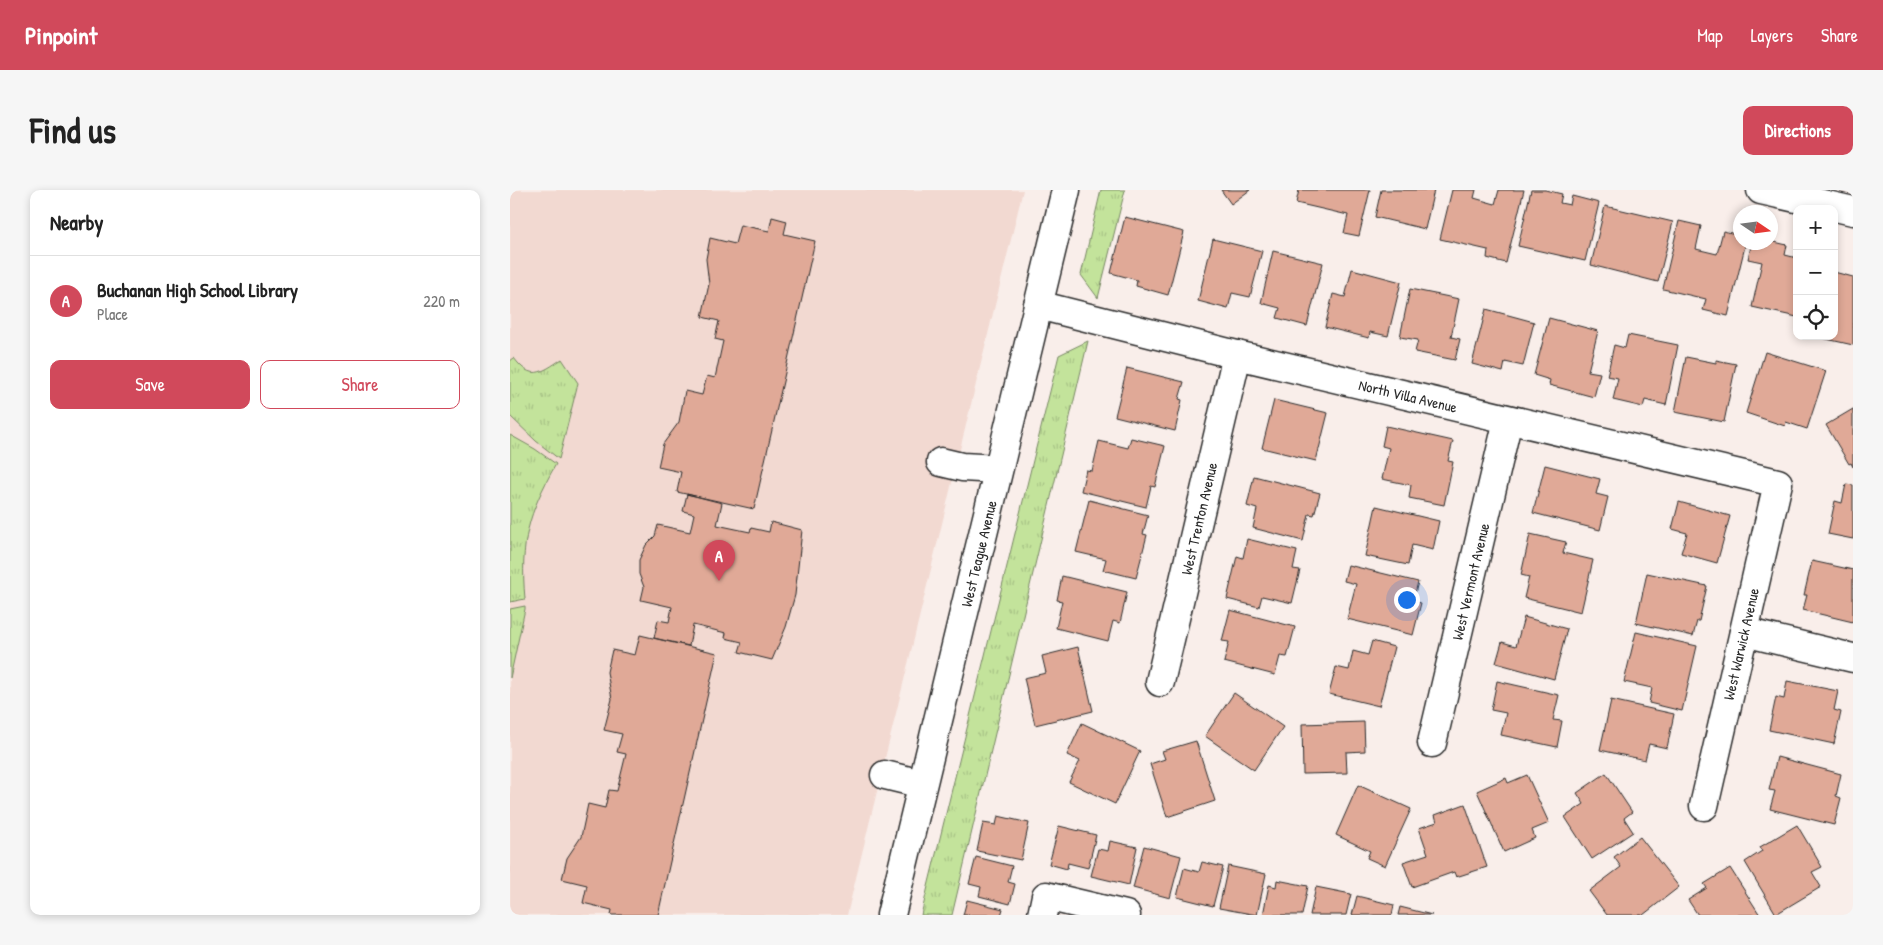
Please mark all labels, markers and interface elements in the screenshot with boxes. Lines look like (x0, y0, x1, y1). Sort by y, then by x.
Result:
text: Pinpoint (25, 19, 97, 51)
text: Map (1697, 23, 1723, 48)
text: Layers (1751, 23, 1793, 48)
text: Share (1821, 23, 1858, 48)
button: Directions (1743, 106, 1853, 155)
text: Find us (30, 107, 116, 154)
north arrow (1733, 205, 1778, 250)
map controls (1793, 205, 1838, 340)
button: + (1793, 205, 1838, 250)
text: Nearby (50, 208, 103, 237)
button: − (1793, 250, 1838, 295)
text: Buchanan High School Library (97, 277, 298, 303)
text: A (62, 290, 70, 312)
text: 220 m (423, 290, 460, 312)
button: locate (1793, 295, 1838, 340)
text: Place (97, 303, 128, 325)
button: Save (50, 360, 250, 409)
button: Share (260, 360, 460, 409)
street label: North Villa Avenue (1357, 374, 1459, 417)
street label: West Trenton Avenue (1175, 460, 1222, 577)
street label: West Teague Avenue (955, 498, 1001, 609)
street label: West Vermont Avenue (1446, 521, 1494, 642)
pin: A (703, 540, 735, 581)
street label: West Warwick Avenue (1718, 586, 1764, 702)
your location (1394, 587, 1420, 613)

